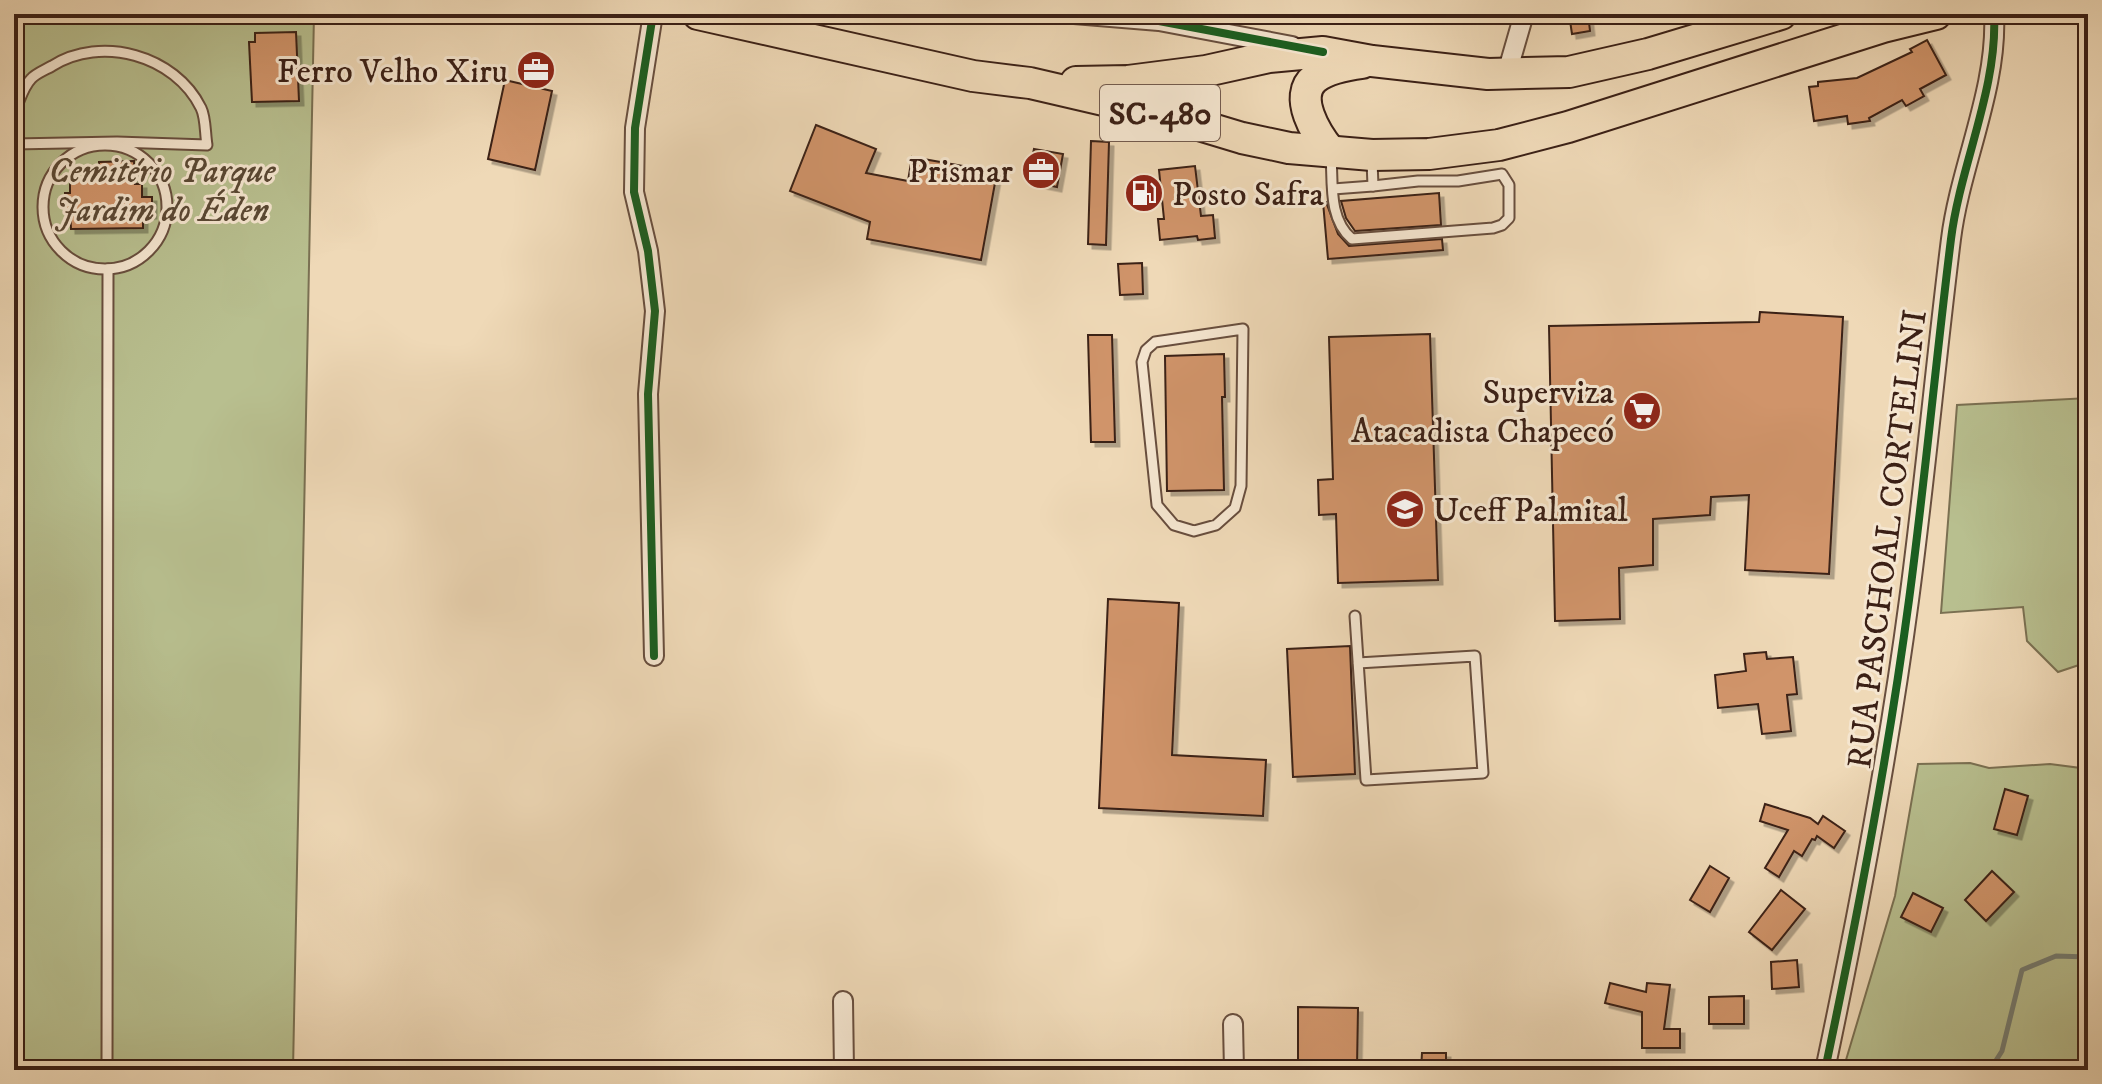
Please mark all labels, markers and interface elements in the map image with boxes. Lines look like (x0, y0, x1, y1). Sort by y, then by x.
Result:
office icon: Ferro Velho Xiru (515, 49, 557, 91)
place label: Ferro Velho Xiru (277, 51, 508, 93)
road number: SC-480 (1100, 85, 1220, 141)
office icon: Prismar (1020, 149, 1062, 191)
park label: Cemitério Parque Jardim do Éden (49, 151, 277, 232)
place label: Prismar (908, 151, 1013, 193)
fuel station icon: Posto Safra (1123, 172, 1165, 214)
place label: Posto Safra (1172, 174, 1324, 216)
street label: RUA PASCHOAL CORTELINI (1839, 307, 1937, 771)
place label: Superviza Atacadista Chapecó (1351, 372, 1615, 453)
supermarket icon: Superviza Atacadista Chapecó (1621, 390, 1663, 432)
school or university icon: Uceff Palmital (1384, 488, 1426, 530)
place label: Uceff Palmital (1433, 490, 1628, 532)

